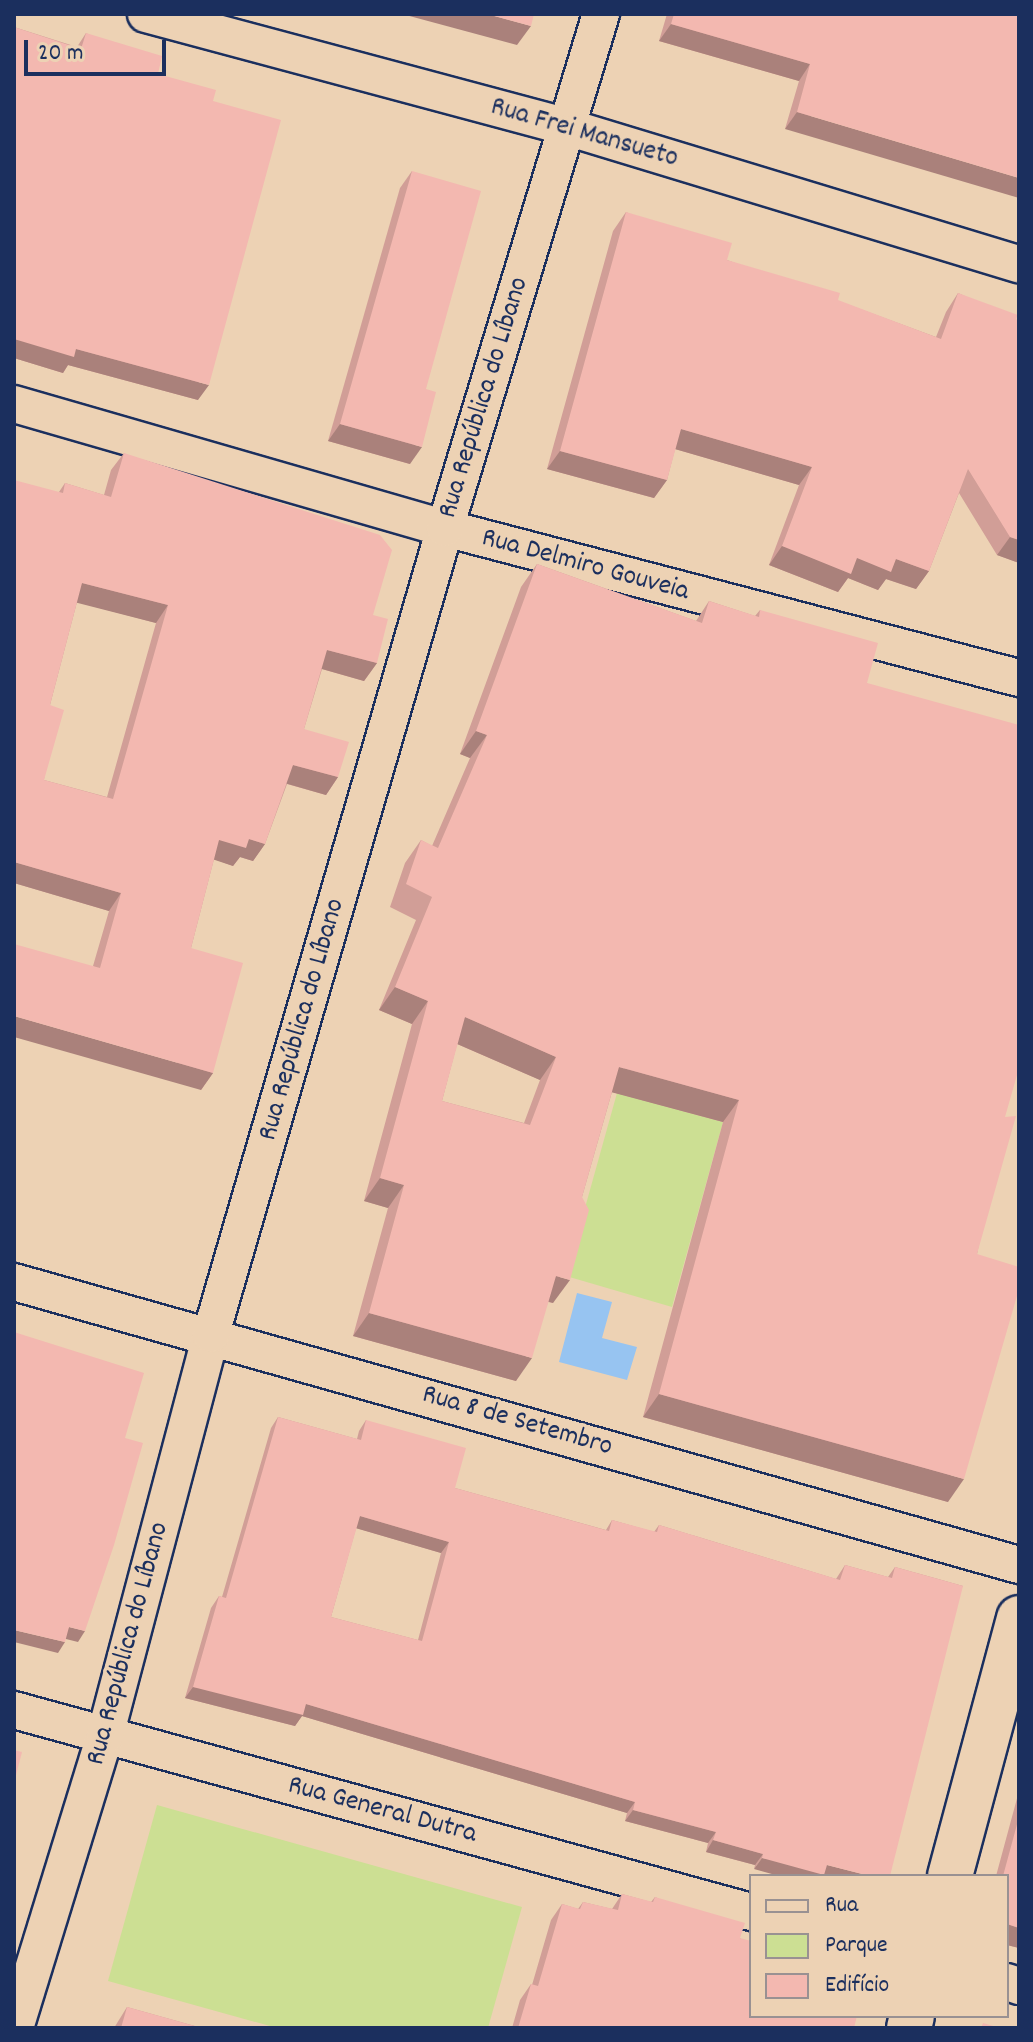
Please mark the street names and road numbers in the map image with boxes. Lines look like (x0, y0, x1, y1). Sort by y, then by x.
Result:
street label: Rua Frei Mansueto (486, 91, 682, 177)
street label: Rua República do Líbano (432, 273, 538, 523)
street label: Rua Delmiro Gouveia (478, 522, 692, 610)
street label: Rua República do Líbano (252, 895, 354, 1145)
street label: Rua 8 de Setembro (418, 1379, 616, 1465)
street label: Rua República do Líbano (80, 1519, 178, 1769)
street label: Rua General Dutra (284, 1770, 480, 1852)

